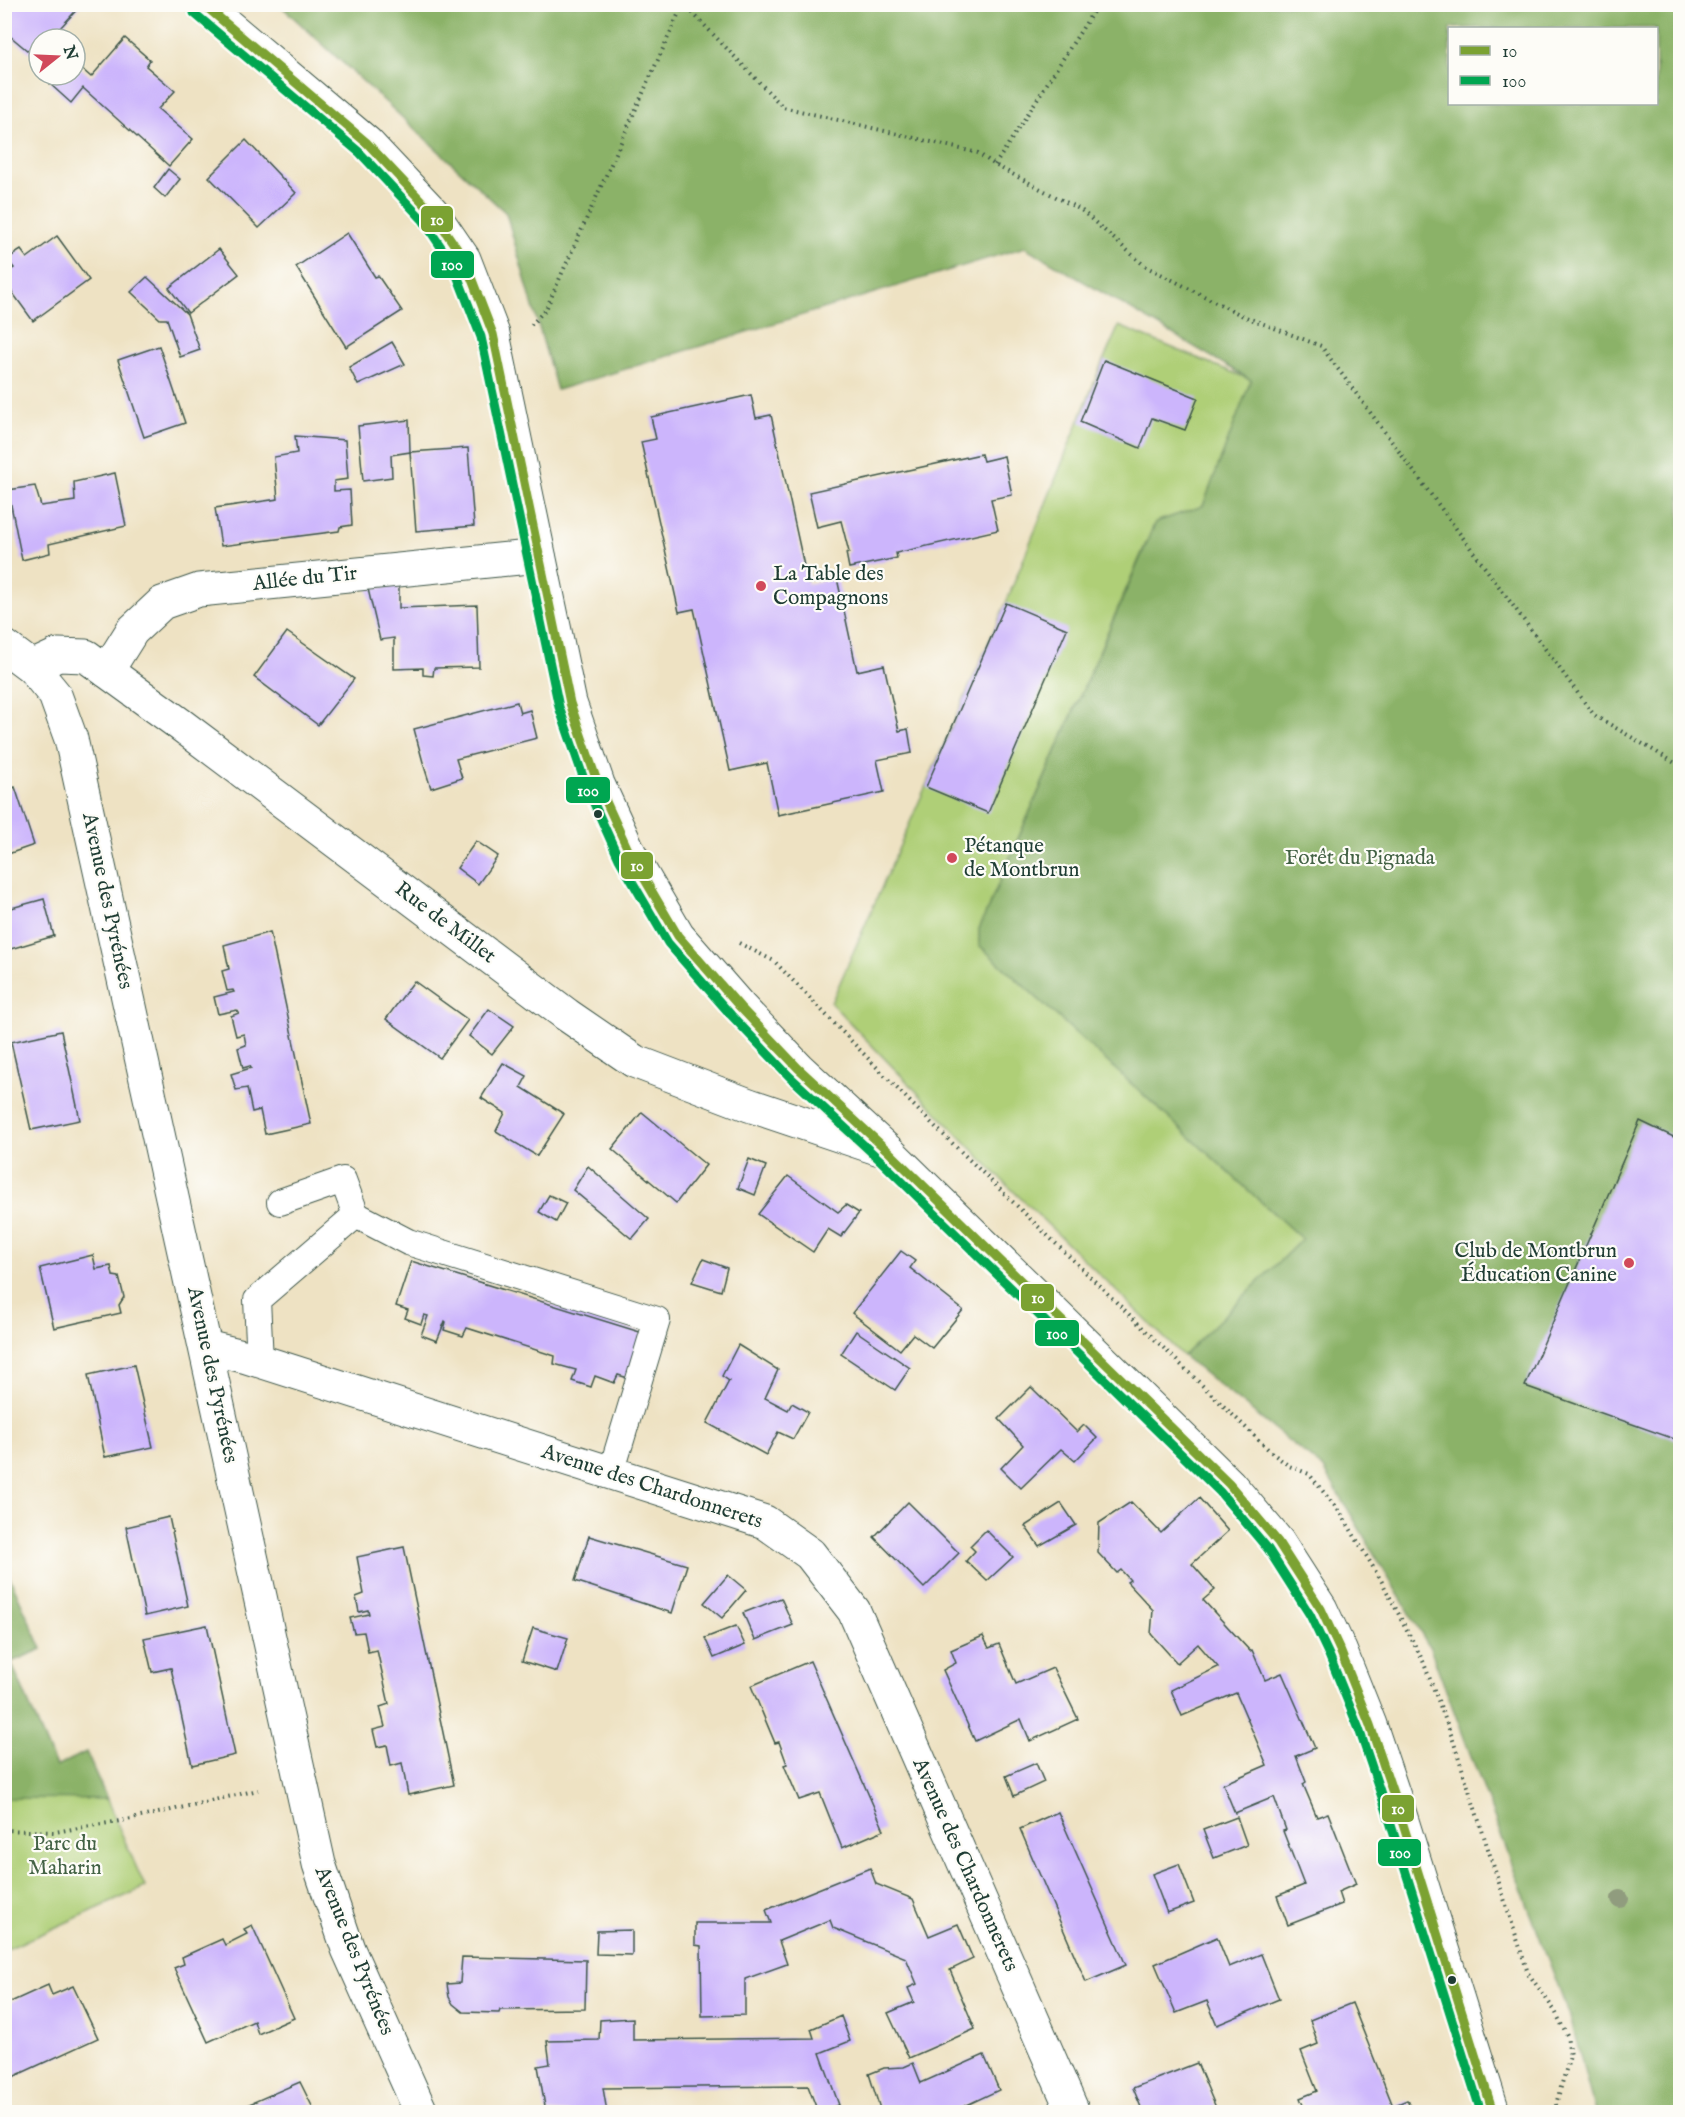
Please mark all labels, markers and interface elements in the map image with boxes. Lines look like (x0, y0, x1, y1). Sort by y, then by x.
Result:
north arrow (27, 27, 87, 87)
legend (1448, 27, 1658, 105)
text: 10 (1502, 41, 1517, 64)
text: N (57, 42, 81, 63)
text: 100 (1502, 71, 1526, 94)
line badge: 10 (420, 205, 454, 233)
text: 10 (430, 211, 444, 231)
line badge: 100 (430, 250, 475, 279)
text: 100 (441, 256, 463, 276)
street label: Allée du Tir (251, 560, 359, 598)
place label: La Table des Compagnons (773, 561, 888, 612)
marker: La Table des Compagnons (754, 579, 768, 593)
line badge: 100 (565, 776, 611, 804)
text: 100 (577, 782, 599, 802)
unlabelled marker (592, 808, 604, 820)
street label: Avenue des Pyrénées (75, 809, 139, 992)
place label: Pétanque de Montbrun (964, 833, 1079, 884)
park label: Forêt du Pignada (1285, 845, 1436, 872)
line badge: 10 (620, 851, 654, 880)
marker: Pétanque de Montbrun (945, 851, 959, 865)
text: 10 (630, 857, 644, 877)
street label: Rue de Millet (389, 876, 501, 970)
place label: Club de Montbrun Éducation Canine (1454, 1238, 1617, 1289)
marker: Club de Montbrun Éducation Canine (1622, 1256, 1636, 1270)
street label: Avenue des Pyrénées (180, 1283, 244, 1466)
line badge: 10 (1020, 1283, 1055, 1312)
text: 10 (1031, 1289, 1045, 1309)
line badge: 100 (1034, 1319, 1080, 1347)
text: 100 (1046, 1325, 1068, 1345)
street label: Avenue des Chardonnerets (537, 1438, 766, 1536)
street label: Avenue des Chardonnerets (905, 1753, 1024, 1976)
line badge: 10 (1381, 1794, 1415, 1823)
text: 10 (1391, 1800, 1405, 1820)
park label: Parc du Maharin (28, 1831, 102, 1882)
line badge: 100 (1377, 1838, 1422, 1867)
text: 100 (1389, 1844, 1411, 1864)
street label: Avenue des Pyrénées (307, 1862, 400, 2039)
unlabelled marker (1446, 1974, 1458, 1986)

